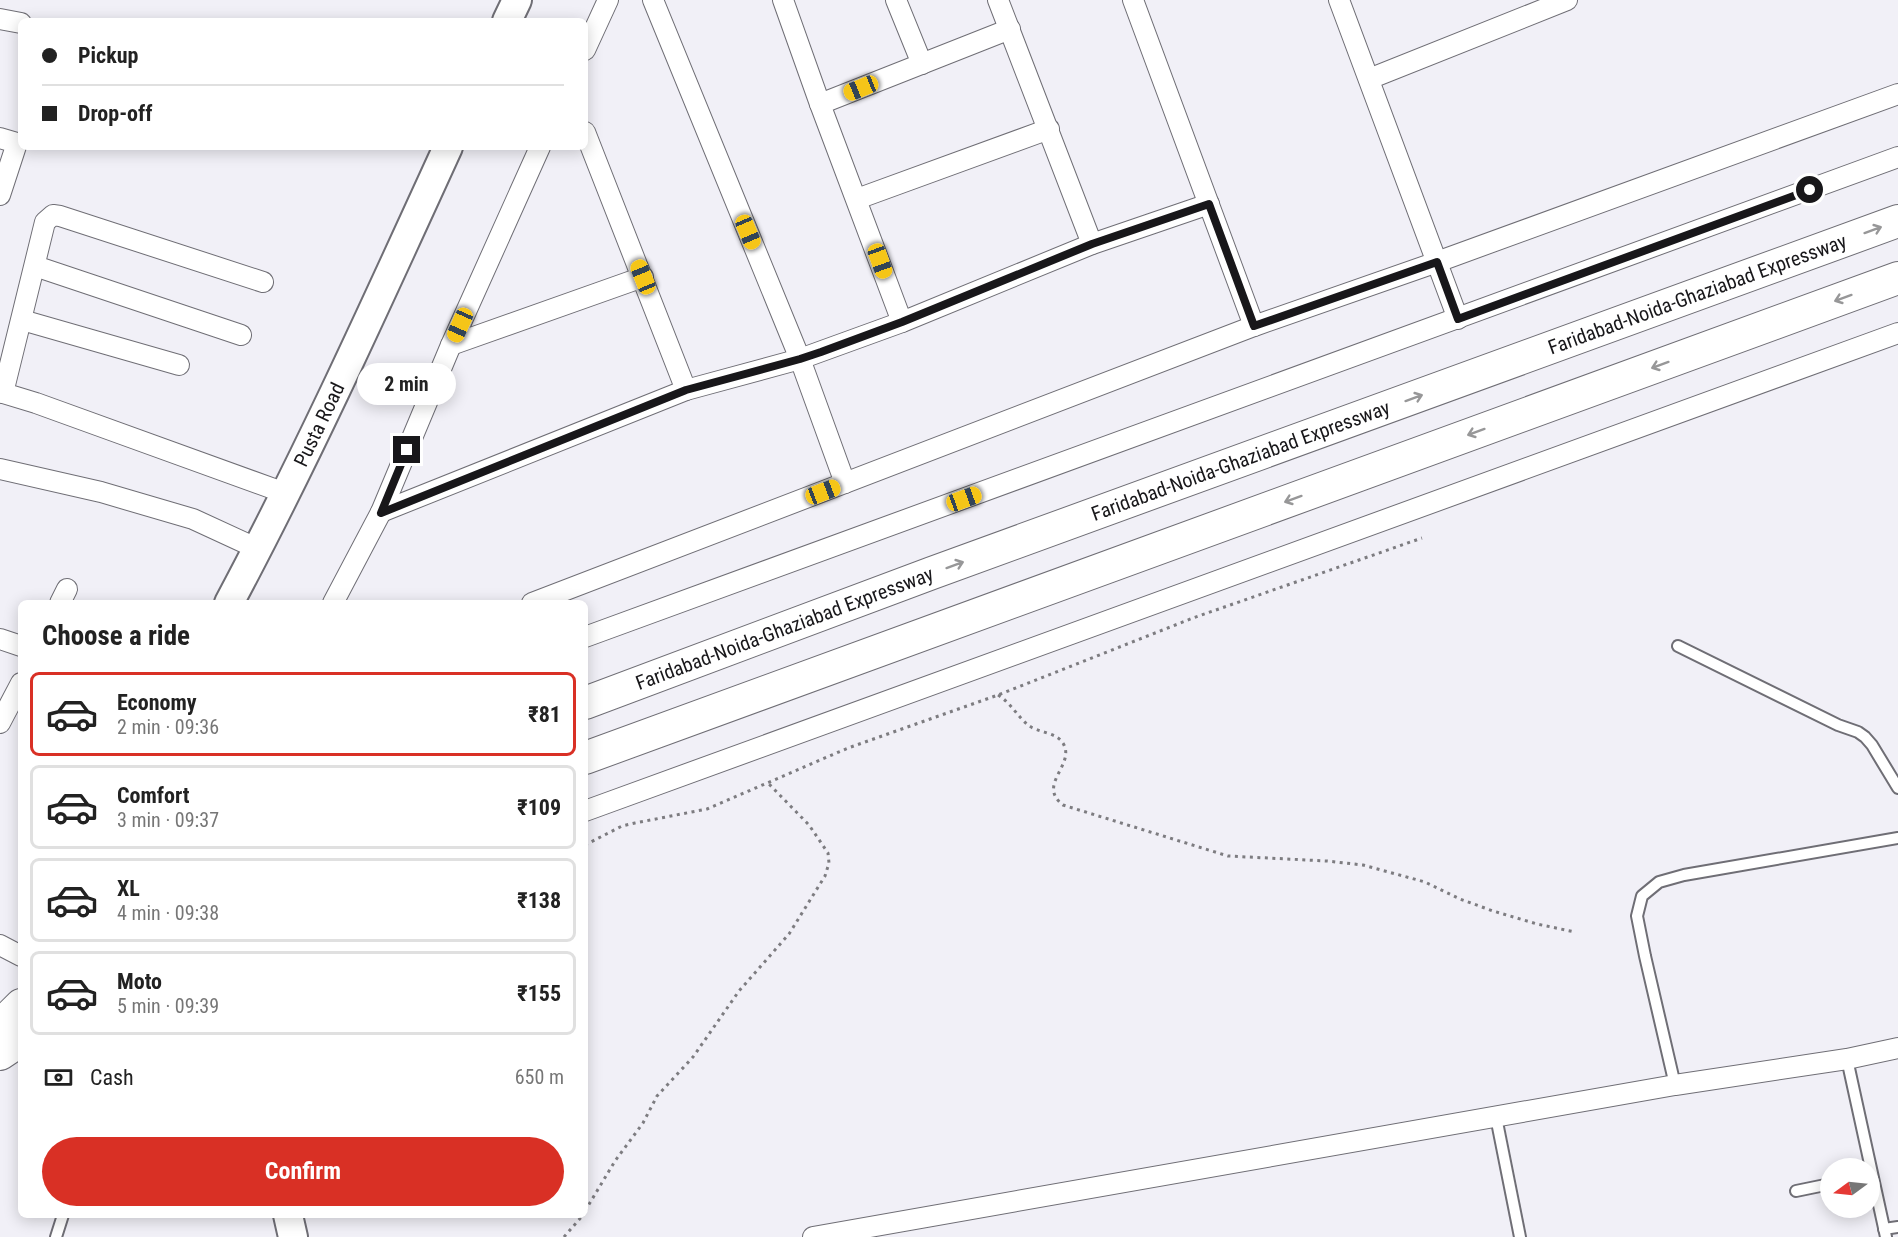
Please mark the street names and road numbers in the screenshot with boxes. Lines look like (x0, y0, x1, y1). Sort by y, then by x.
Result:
street label: Faridabad-Noida-Ghaziabad Expressway (1545, 229, 1850, 360)
street label: Pusta Road (289, 379, 349, 470)
street label: Faridabad-Noida-Ghaziabad Expressway (1088, 395, 1393, 526)
street label: Faridabad-Noida-Ghaziabad Expressway (632, 562, 937, 695)

